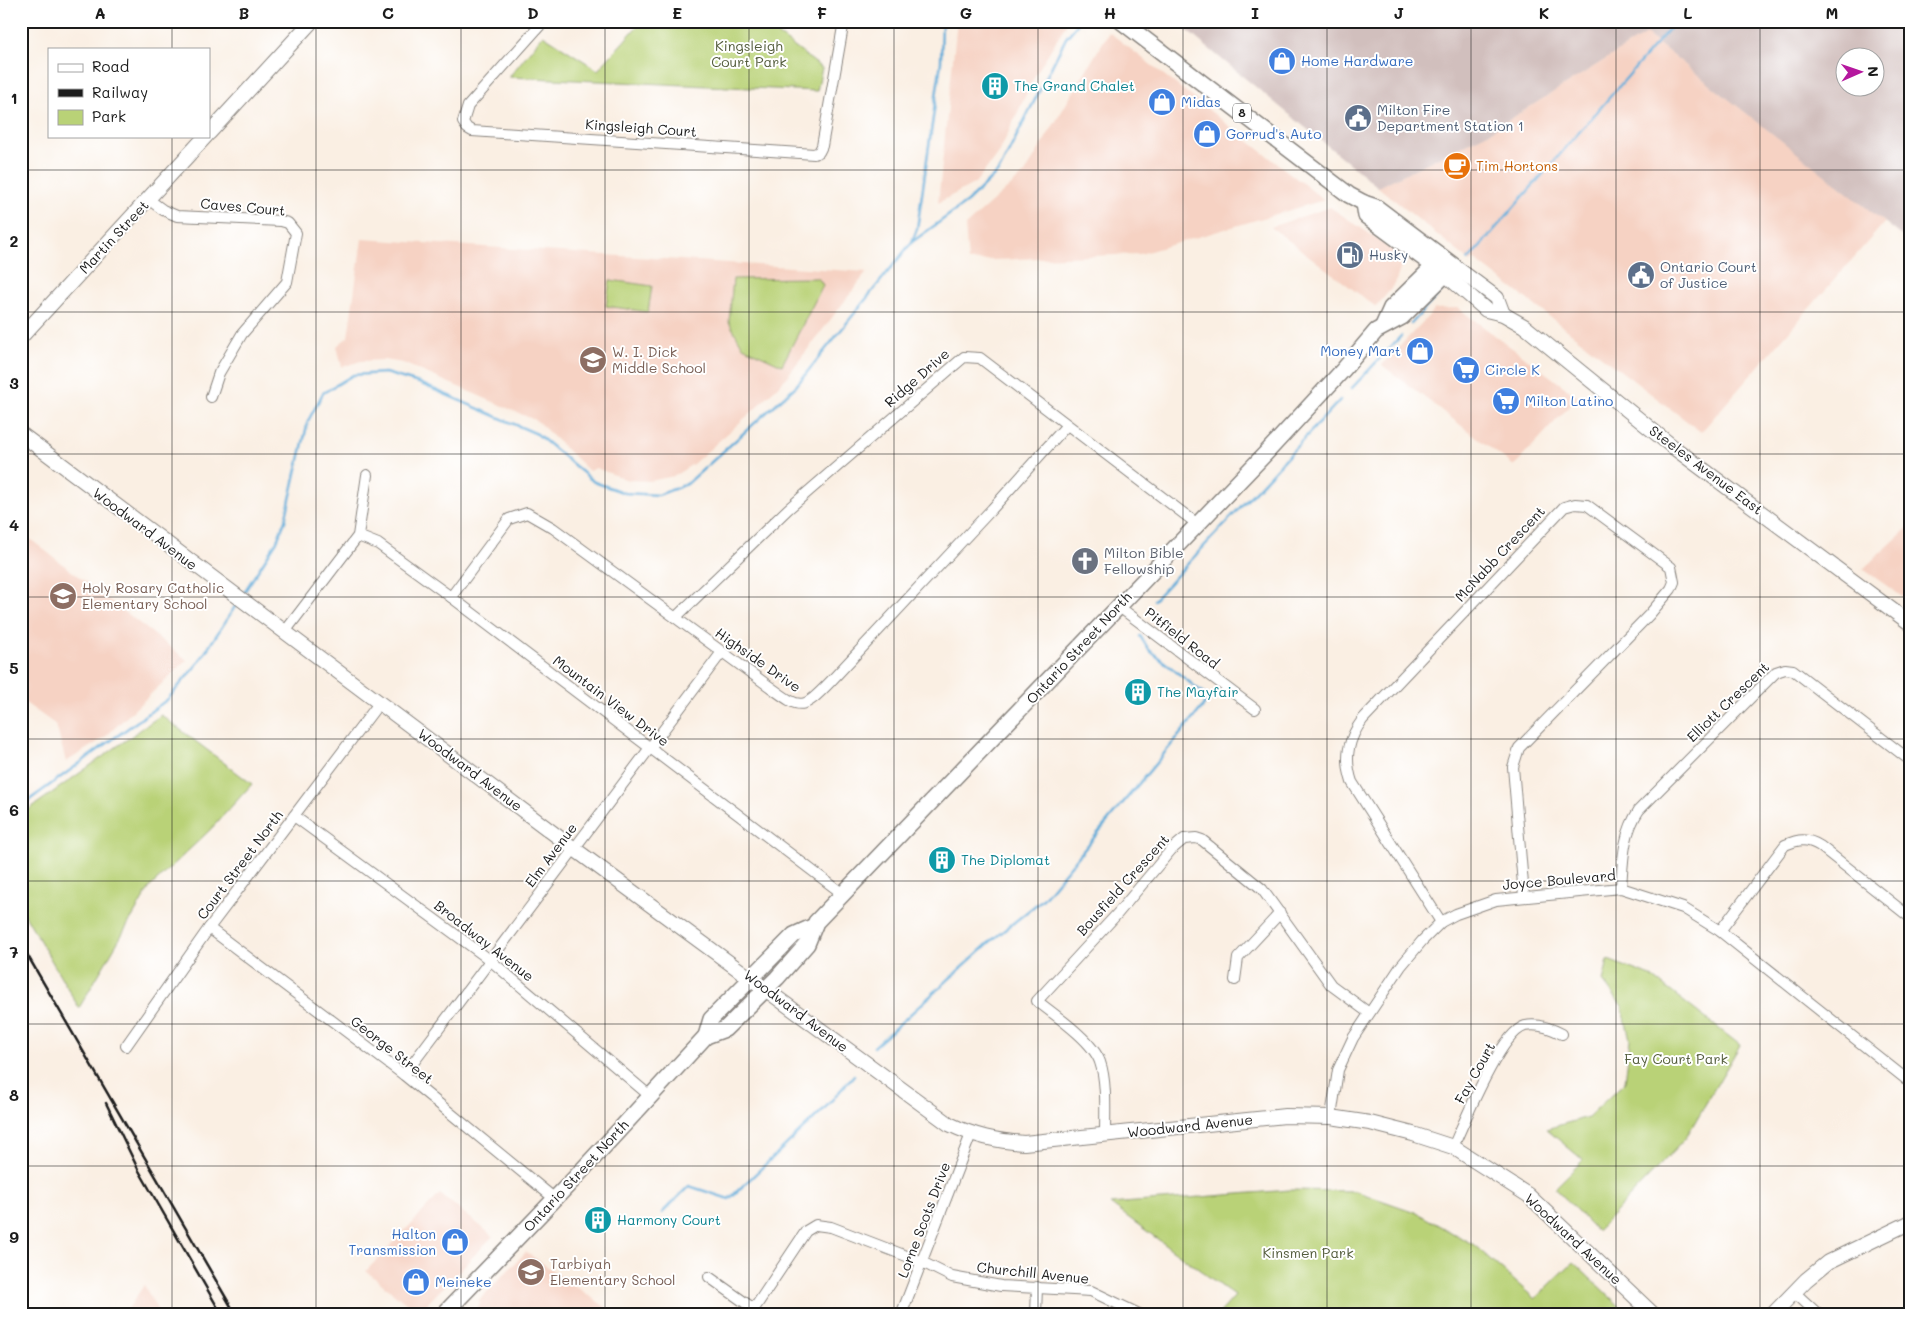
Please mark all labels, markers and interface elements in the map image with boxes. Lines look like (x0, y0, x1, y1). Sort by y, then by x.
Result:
text: A (94, 2, 106, 23)
text: B (239, 2, 249, 23)
text: C (382, 2, 394, 23)
text: D (527, 2, 539, 23)
text: E (672, 2, 682, 23)
text: F (817, 2, 827, 23)
text: G (960, 2, 972, 23)
text: H (1104, 2, 1116, 23)
text: I (1251, 2, 1259, 23)
text: J (1394, 2, 1404, 23)
text: K (1539, 2, 1549, 23)
text: L (1683, 2, 1693, 23)
text: M (1826, 2, 1838, 23)
park label: Kingsleigh Court Park (711, 36, 787, 71)
shop icon: Home Hardware (1267, 46, 1297, 76)
legend (48, 48, 210, 138)
north arrow (1834, 48, 1884, 98)
place label: Home Hardware (1301, 51, 1413, 70)
text: Road (92, 56, 129, 76)
text: N (1864, 66, 1883, 77)
building icon: The Grand Chalet (980, 71, 1010, 101)
place label: The Grand Chalet (1014, 76, 1135, 95)
text: Railway (92, 82, 148, 102)
text: 1 (10, 87, 18, 108)
shop icon: Midas (1147, 87, 1177, 117)
place label: Midas (1181, 92, 1221, 111)
place label: Milton Fire Department Station 1 (1377, 100, 1524, 135)
public building icon: Milton Fire Department Station 1 (1343, 103, 1373, 133)
road number: 8 (1233, 104, 1251, 122)
text: Park (92, 106, 126, 126)
street label: Kingsleigh Court (585, 114, 697, 141)
shop icon: Gorrud's Auto (1192, 119, 1222, 149)
place label: Gorrud's Auto (1226, 124, 1321, 143)
cafe icon: Tim Hortons (1442, 151, 1472, 181)
place label: Tim Hortons (1476, 156, 1558, 175)
street label: Caves Court (200, 193, 286, 220)
street label: Martin Street (75, 196, 153, 278)
text: 2 (10, 230, 19, 251)
fuel station icon: Husky (1335, 240, 1365, 270)
place label: Husky (1369, 245, 1408, 264)
place label: Ontario Court of Justice (1660, 257, 1757, 292)
public building icon: Ontario Court of Justice (1626, 260, 1656, 290)
shop icon: Money Mart (1405, 336, 1435, 366)
place label: Money Mart (1320, 341, 1401, 360)
place label: W. I. Dick Middle School (612, 342, 706, 377)
street label: Ridge Drive (880, 344, 953, 411)
school or university icon: W. I. Dick Middle School (578, 345, 608, 375)
supermarket icon: Circle K (1451, 355, 1481, 385)
place label: Circle K (1485, 360, 1540, 379)
text: 3 (9, 372, 19, 393)
supermarket icon: Milton Latino (1491, 386, 1521, 416)
place label: Milton Latino (1525, 391, 1613, 410)
street label: Steeles Avenue East (1646, 421, 1767, 519)
street label: Woodward Avenue (89, 483, 201, 574)
street label: McNabb Crescent (1450, 502, 1549, 606)
text: 4 (9, 514, 19, 535)
place label: Milton Bible Fellowship (1104, 543, 1184, 578)
church icon: Milton Bible Fellowship (1070, 546, 1100, 576)
place label: Holy Rosary Catholic Elementary School (82, 578, 224, 613)
school or university icon: Holy Rosary Catholic Elementary School (48, 581, 78, 611)
street label: Ontario Street North (1022, 588, 1136, 708)
street label: Pitfield Road (1141, 603, 1223, 673)
street label: Highside Drive (712, 623, 805, 696)
street label: Mountain View Drive (549, 651, 673, 750)
text: 5 (9, 657, 19, 678)
street label: Elliott Crescent (1682, 657, 1773, 746)
building icon: The Mayfair (1123, 677, 1153, 707)
place label: The Mayfair (1157, 682, 1239, 701)
street label: Woodward Avenue (414, 724, 526, 815)
text: 6 (9, 799, 19, 820)
street label: Court Street North (192, 806, 287, 923)
street label: Elm Avenue (520, 819, 581, 891)
street label: Bousfield Crescent (1072, 830, 1173, 939)
building icon: The Diplomat (927, 845, 957, 875)
place label: The Diplomat (961, 850, 1050, 869)
street label: Joyce Boulevard (1502, 865, 1616, 894)
street label: Broadway Avenue (431, 896, 538, 985)
text: 7 (10, 941, 19, 962)
street label: Woodward Avenue (740, 965, 852, 1056)
street label: George Street (347, 1011, 438, 1088)
street label: Fay Court (1450, 1039, 1499, 1107)
park label: Fay Court Park (1624, 1049, 1728, 1068)
text: 8 (9, 1084, 19, 1105)
street label: Woodward Avenue (1126, 1109, 1254, 1142)
street label: Ontario Street North (519, 1116, 633, 1236)
street label: Lorne Scots Drive (893, 1159, 954, 1280)
street label: Woodward Avenue (1521, 1189, 1626, 1289)
building icon: Harmony Court (583, 1205, 613, 1235)
place label: Harmony Court (617, 1210, 721, 1229)
place label: Halton Transmission (349, 1224, 436, 1259)
text: 9 (9, 1226, 19, 1247)
shop icon: Halton Transmission (440, 1227, 470, 1257)
park label: Kinsmen Park (1262, 1243, 1354, 1262)
place label: Tarbiyah Elementary School (550, 1254, 676, 1289)
school or university icon: Tarbiyah Elementary School (516, 1257, 546, 1287)
street label: Churchill Avenue (976, 1257, 1090, 1288)
shop icon: Meineke (401, 1267, 431, 1297)
place label: Meineke (435, 1272, 492, 1291)

